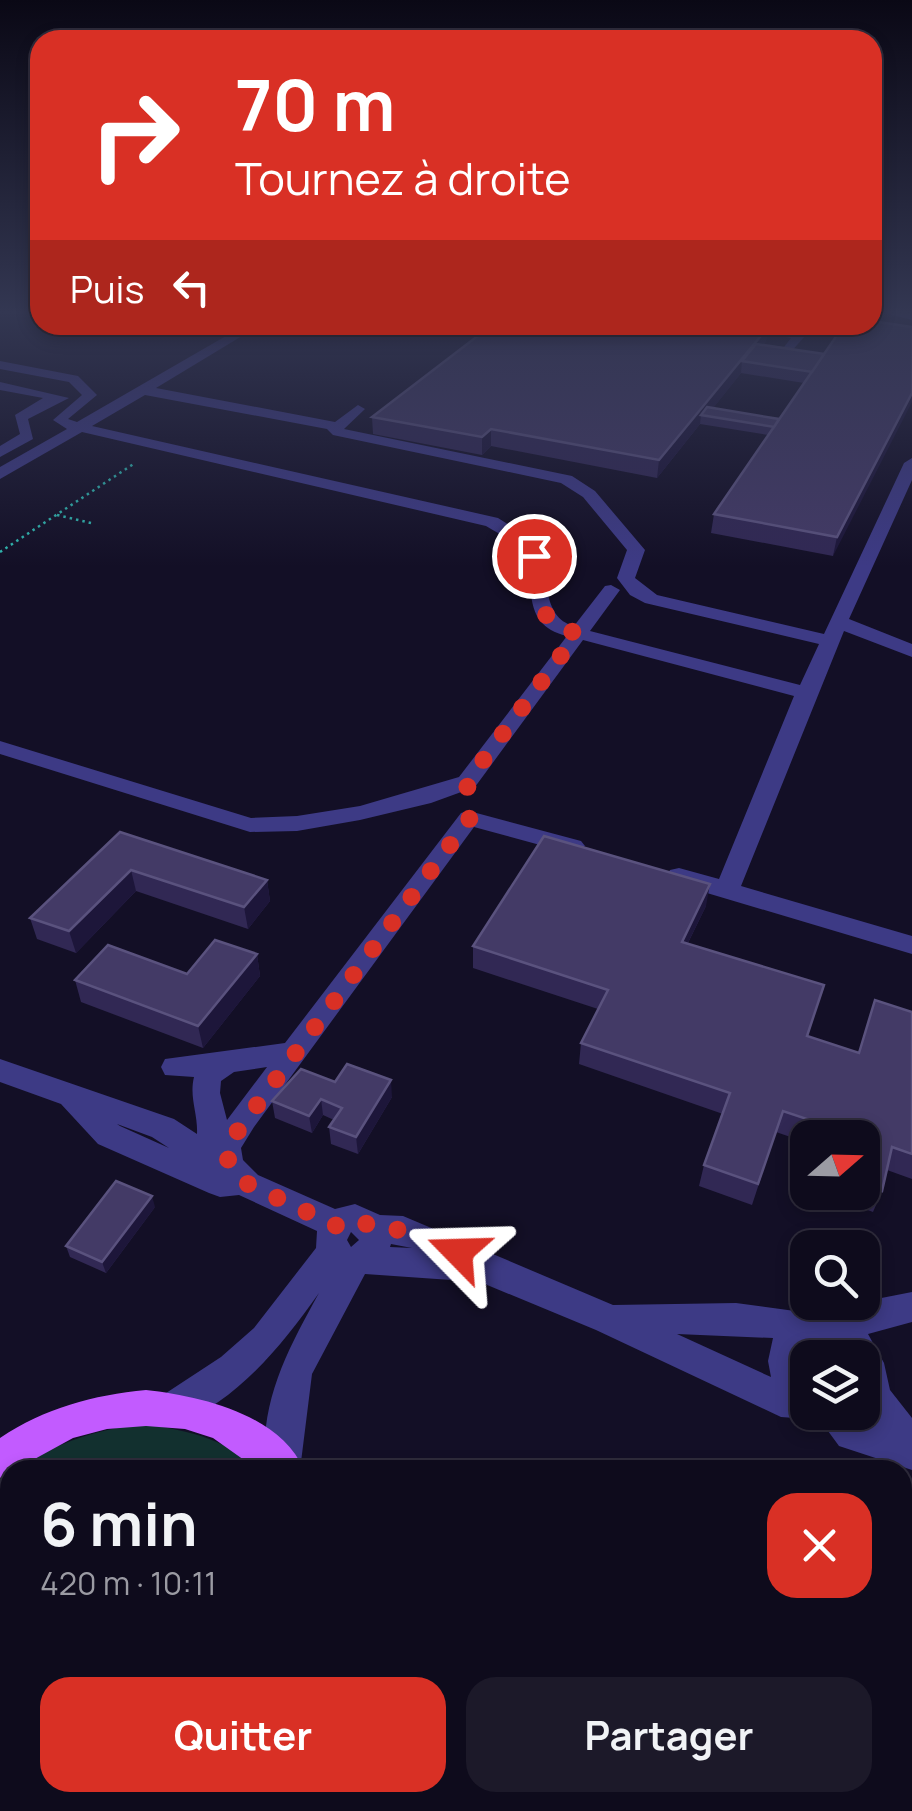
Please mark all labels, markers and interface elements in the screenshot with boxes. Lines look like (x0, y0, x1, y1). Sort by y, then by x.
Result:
text: 70 m (235, 56, 395, 152)
icon: right (70, 70, 200, 200)
text: Tournez à droite (235, 147, 571, 209)
icon: left (164, 260, 219, 315)
text: Puis (70, 262, 144, 314)
pin (492, 514, 577, 599)
icon: arrive (507, 529, 562, 584)
north arrow (790, 1120, 880, 1210)
map controls (790, 1120, 880, 1430)
position arrow (406, 1200, 510, 1304)
button: search (790, 1230, 880, 1320)
button: layers (790, 1340, 880, 1430)
text: 6 min (40, 1482, 198, 1564)
button: close (767, 1493, 872, 1598)
text: 420 m · 10:11 (40, 1561, 217, 1605)
button: Quitter (40, 1677, 446, 1792)
button: Partager (466, 1677, 872, 1792)

